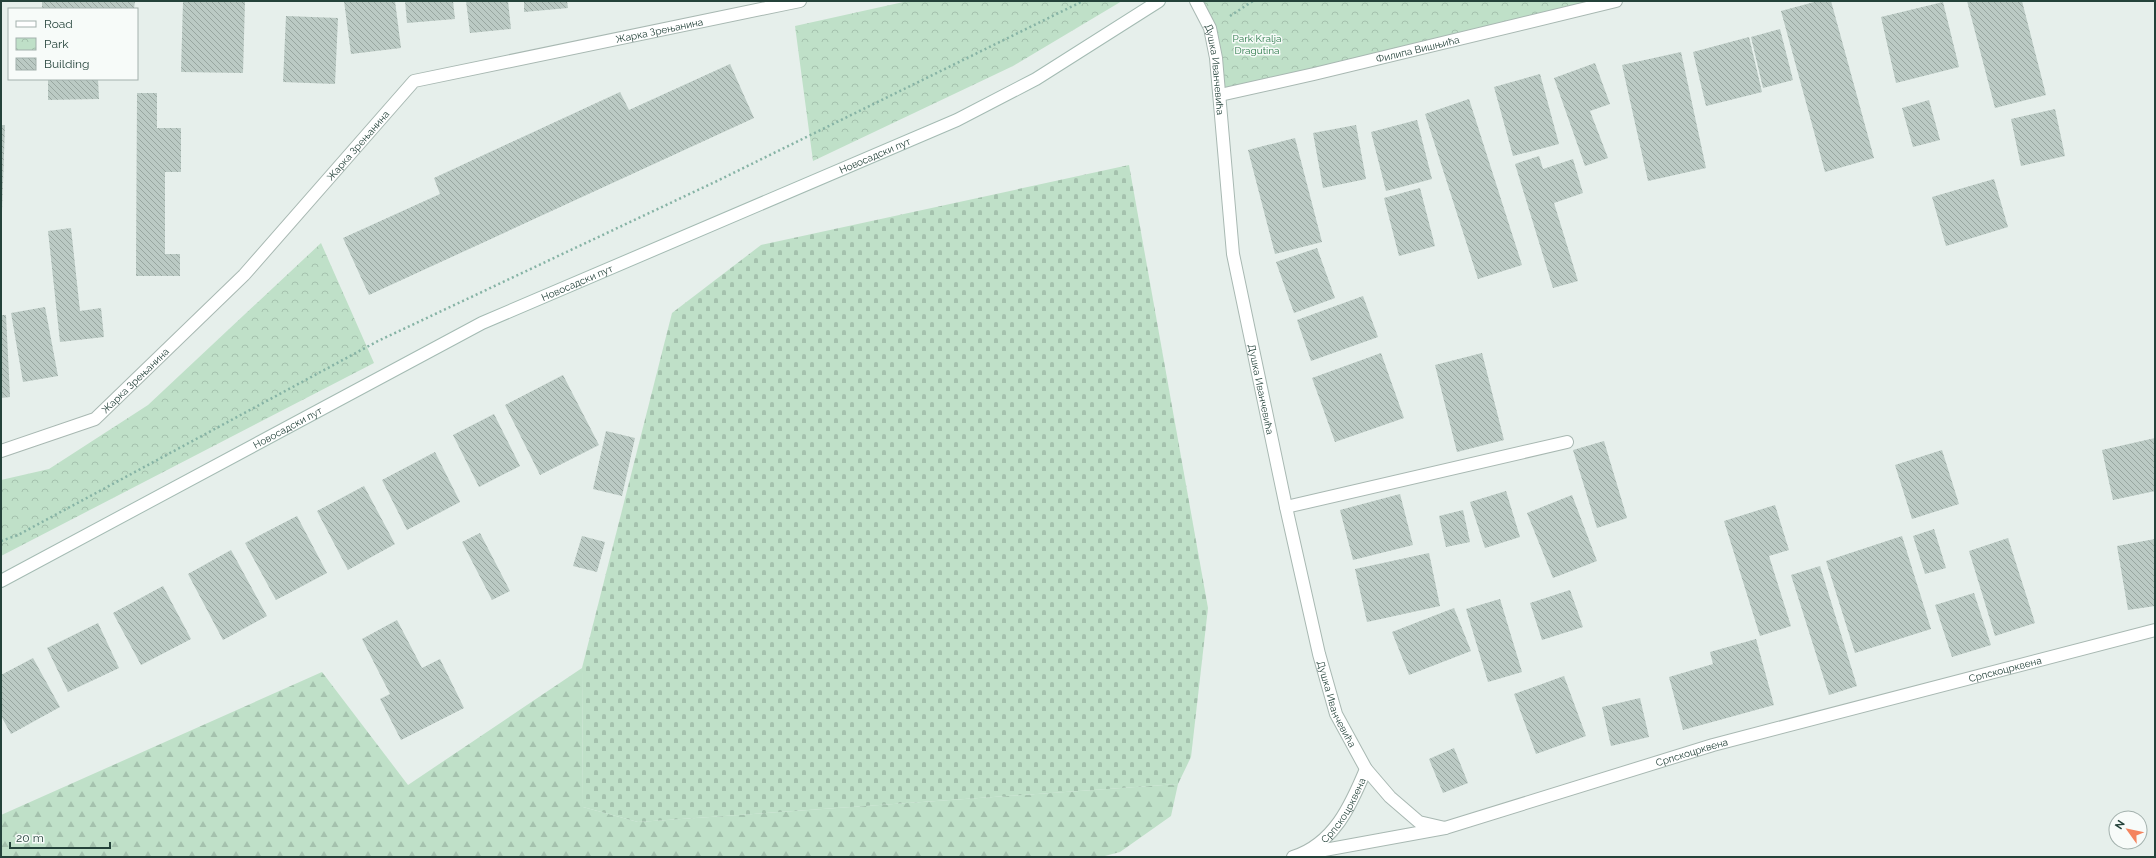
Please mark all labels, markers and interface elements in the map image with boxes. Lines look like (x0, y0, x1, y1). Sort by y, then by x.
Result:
legend (8, 8, 138, 80)
street label: Жарка Зрењанина (615, 16, 704, 45)
text: Road (44, 17, 73, 31)
street label: Душка Иванчевића (1203, 22, 1226, 115)
park label: Park Kralja Dragutina (1233, 33, 1281, 56)
street label: Филипа Вишњића (1375, 34, 1461, 65)
text: Park (44, 37, 69, 51)
text: Building (44, 57, 90, 71)
street label: Жарка Зрењанина (325, 109, 391, 183)
street label: Новосадски пут (838, 135, 913, 176)
street label: Новосадски пут (540, 263, 615, 303)
street label: Душка Иванчевића (1246, 343, 1276, 436)
street label: Жарка Зрењанина (100, 346, 171, 415)
street label: Новосадски пут (251, 405, 324, 451)
street label: Српскоцрквена (1967, 655, 2043, 684)
street label: Душка Иванчевића (1315, 659, 1358, 749)
street label: Српскоцрквена (1654, 736, 1729, 768)
street label: Српскоцрквена (1319, 776, 1368, 845)
north arrow (2108, 810, 2148, 850)
text: N (2112, 818, 2128, 832)
scale bar (10, 824, 110, 850)
text: 20 m (16, 831, 44, 845)

